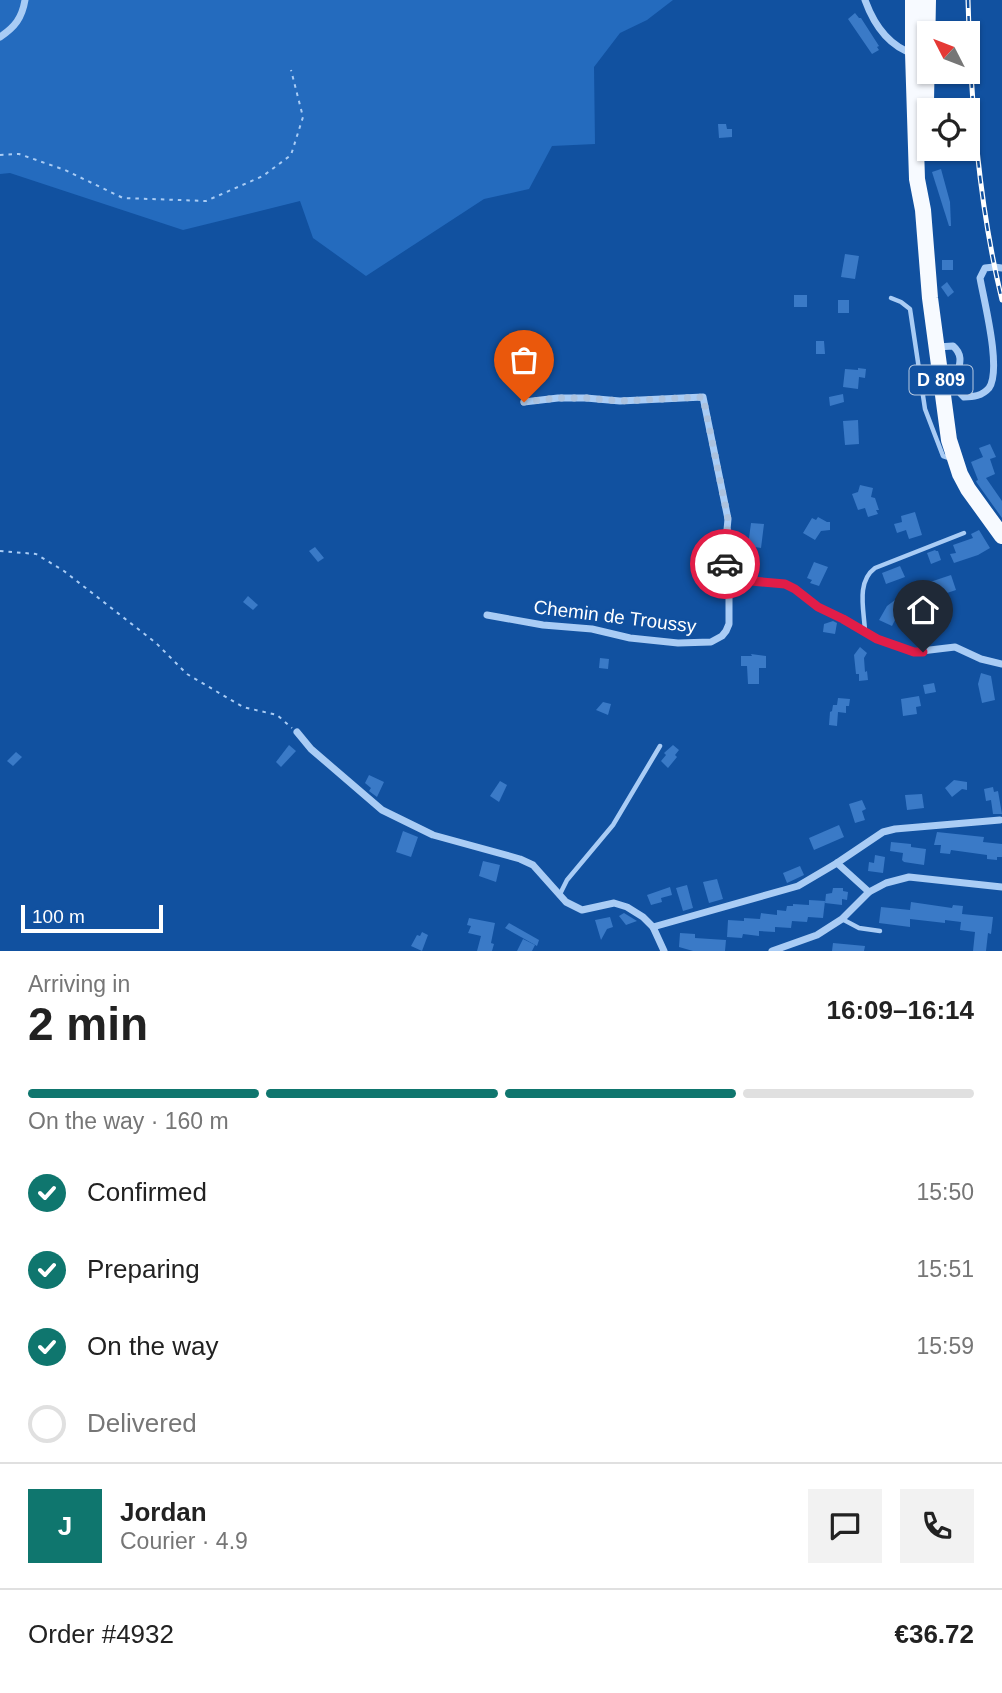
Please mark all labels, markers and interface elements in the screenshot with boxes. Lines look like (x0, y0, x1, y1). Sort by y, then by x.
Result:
north arrow (917, 21, 980, 84)
map controls (917, 21, 980, 161)
button: locate (917, 98, 980, 161)
pin (494, 330, 554, 402)
icon: bag (505, 341, 543, 379)
road number: D 809 (909, 366, 972, 394)
courier (690, 529, 760, 599)
icon: car (706, 545, 744, 583)
pin (893, 580, 953, 652)
icon: home (904, 591, 942, 629)
street label: Chemin de Troussy (532, 596, 698, 637)
scale bar (21, 902, 163, 934)
text: 100 m (32, 906, 85, 927)
text: Arriving in (28, 971, 130, 997)
text: 16:09–16:14 (827, 995, 974, 1025)
text: 2 min (28, 998, 148, 1050)
text: On the way · 160 m (28, 1108, 229, 1134)
icon: check (28, 1174, 66, 1212)
text: Confirmed (87, 1177, 207, 1207)
text: 15:50 (916, 1179, 974, 1205)
icon: check (28, 1251, 66, 1289)
text: Preparing (87, 1254, 200, 1284)
text: 15:51 (916, 1256, 974, 1282)
icon: check (28, 1328, 66, 1366)
text: On the way (87, 1331, 219, 1361)
text: 15:59 (916, 1333, 974, 1359)
text: Delivered (87, 1408, 197, 1438)
button: chat (808, 1489, 882, 1563)
button: phone (900, 1489, 974, 1563)
text: Jordan (120, 1497, 207, 1527)
text: J (58, 1511, 72, 1541)
text: Courier · 4.9 (120, 1528, 248, 1554)
text: Order #4932 (28, 1619, 174, 1649)
text: €36.72 (894, 1619, 974, 1649)

